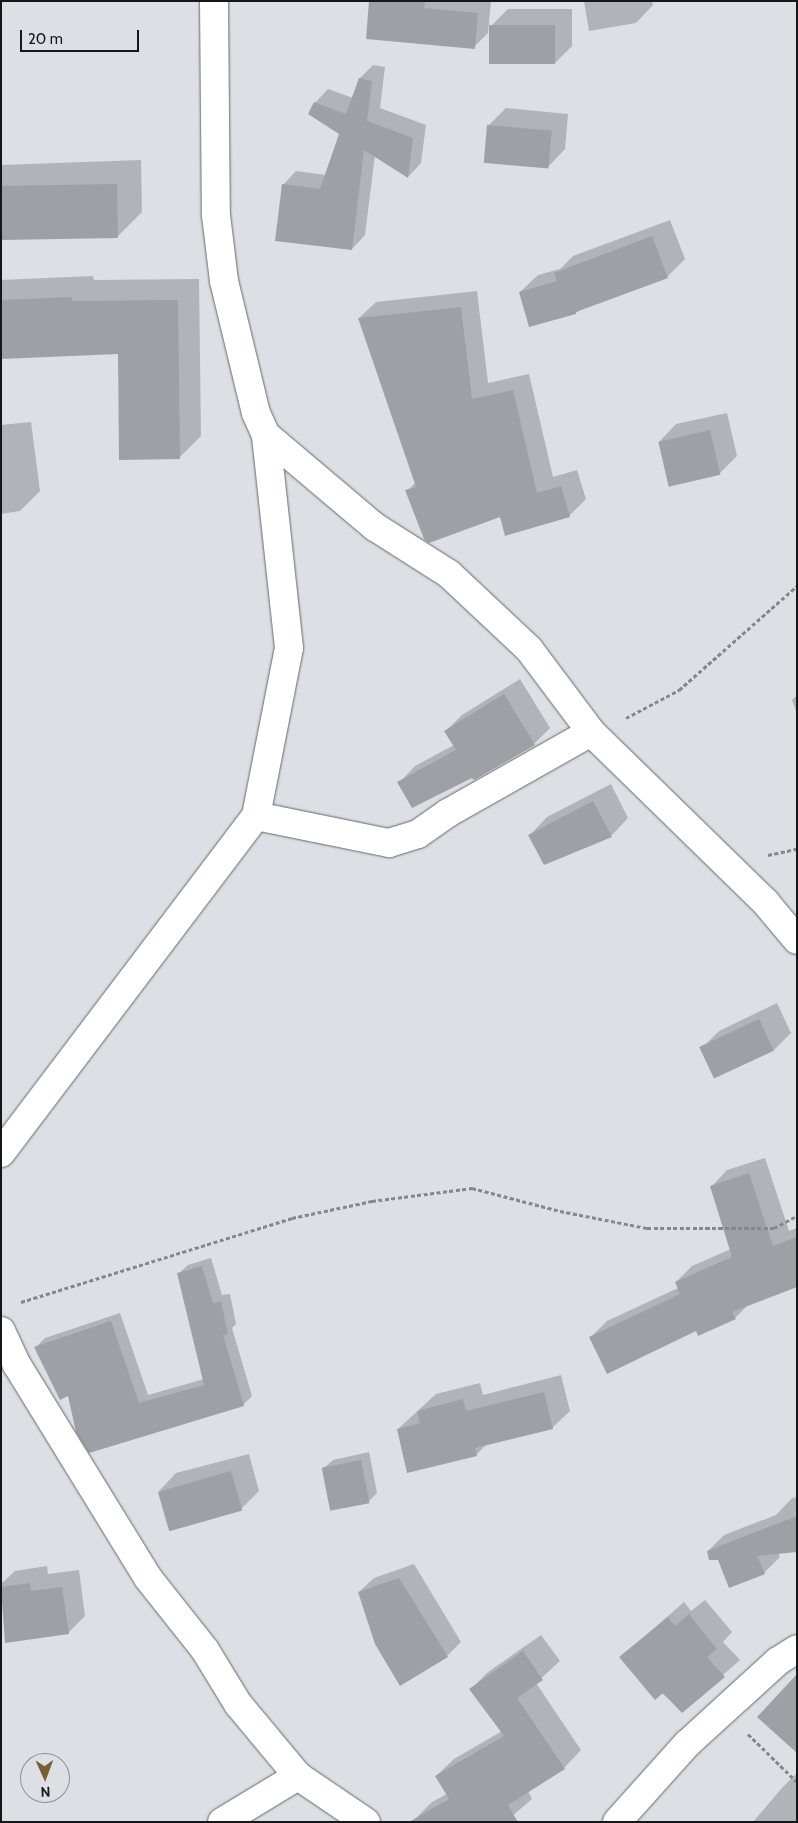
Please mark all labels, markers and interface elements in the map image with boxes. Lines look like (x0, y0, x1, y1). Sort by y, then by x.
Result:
scale bar (22, 20, 141, 52)
text: 20 m (28, 30, 63, 48)
north arrow (20, 1753, 70, 1803)
text: N (40, 1783, 51, 1801)

